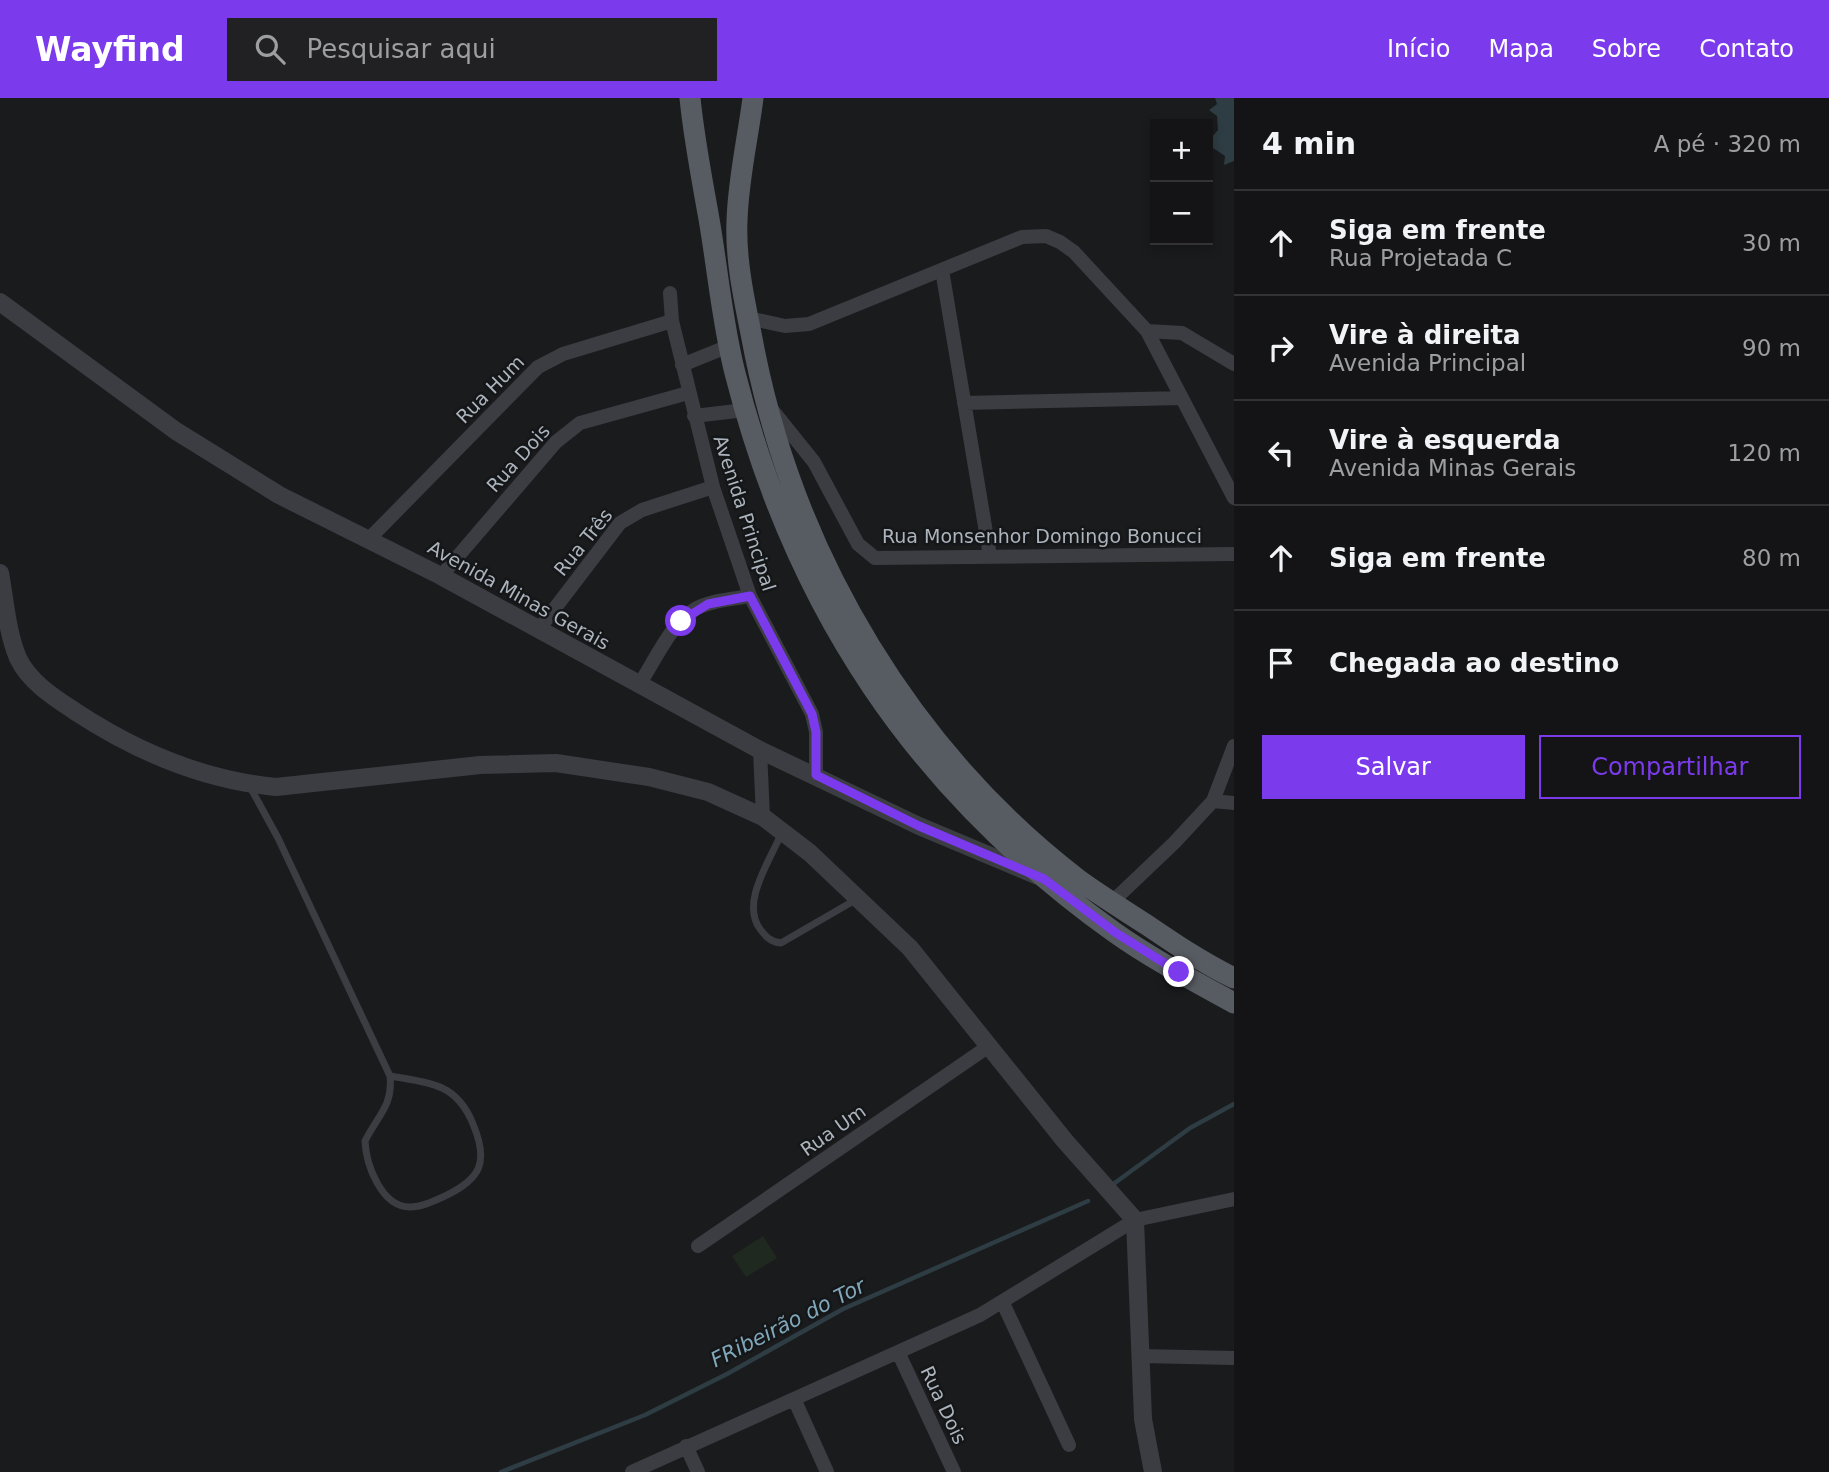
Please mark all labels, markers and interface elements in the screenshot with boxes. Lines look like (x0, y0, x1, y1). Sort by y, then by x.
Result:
search box (227, 18, 717, 81)
text: Wayfind (35, 30, 185, 69)
icon: search (251, 30, 289, 68)
text: Pesquisar aqui (307, 34, 496, 64)
text: Início (1387, 35, 1451, 63)
text: Mapa (1489, 35, 1554, 63)
text: Sobre (1592, 35, 1661, 63)
text: Contato (1699, 35, 1794, 63)
map controls (1150, 119, 1213, 245)
button: + (1150, 119, 1213, 182)
text: 4 min (1262, 126, 1356, 161)
text: A pé · 320 m (1654, 131, 1801, 157)
button: − (1150, 182, 1213, 245)
text: Siga em frente (1329, 215, 1546, 245)
icon: ahead (1262, 224, 1300, 262)
text: 30 m (1742, 230, 1801, 256)
text: Rua Projetada C (1329, 245, 1512, 271)
text: Vire à direita (1329, 320, 1521, 350)
icon: right (1262, 329, 1300, 367)
text: 90 m (1742, 335, 1801, 361)
street label: Rua Hum (451, 350, 529, 428)
text: Avenida Principal (1329, 350, 1526, 376)
street label: Rua Dois (482, 420, 554, 496)
text: Vire à esquerda (1329, 425, 1561, 455)
street label: Avenida Principal (709, 432, 781, 594)
icon: left (1262, 434, 1300, 472)
text: 120 m (1727, 440, 1801, 466)
text: Avenida Minas Gerais (1329, 455, 1576, 481)
street label: Rua Três (549, 504, 617, 580)
street label: Rua Monsenhor Domingo Bonucci (882, 525, 1202, 547)
street label: Avenida Minas Gerais (424, 536, 614, 654)
icon: ahead (1262, 539, 1300, 577)
text: Siga em frente (1329, 543, 1546, 573)
text: 80 m (1742, 545, 1801, 571)
route start (665, 605, 696, 636)
icon: arrive (1262, 644, 1300, 682)
text: Chegada ao destino (1329, 648, 1619, 678)
button: Salvar (1262, 735, 1525, 799)
button: Compartilhar (1539, 735, 1801, 799)
route end (1163, 956, 1194, 987)
street label: Rua Um (796, 1100, 870, 1160)
water label: FRibeirão do Tor (707, 1273, 870, 1372)
street label: Rua Dois (916, 1363, 972, 1447)

